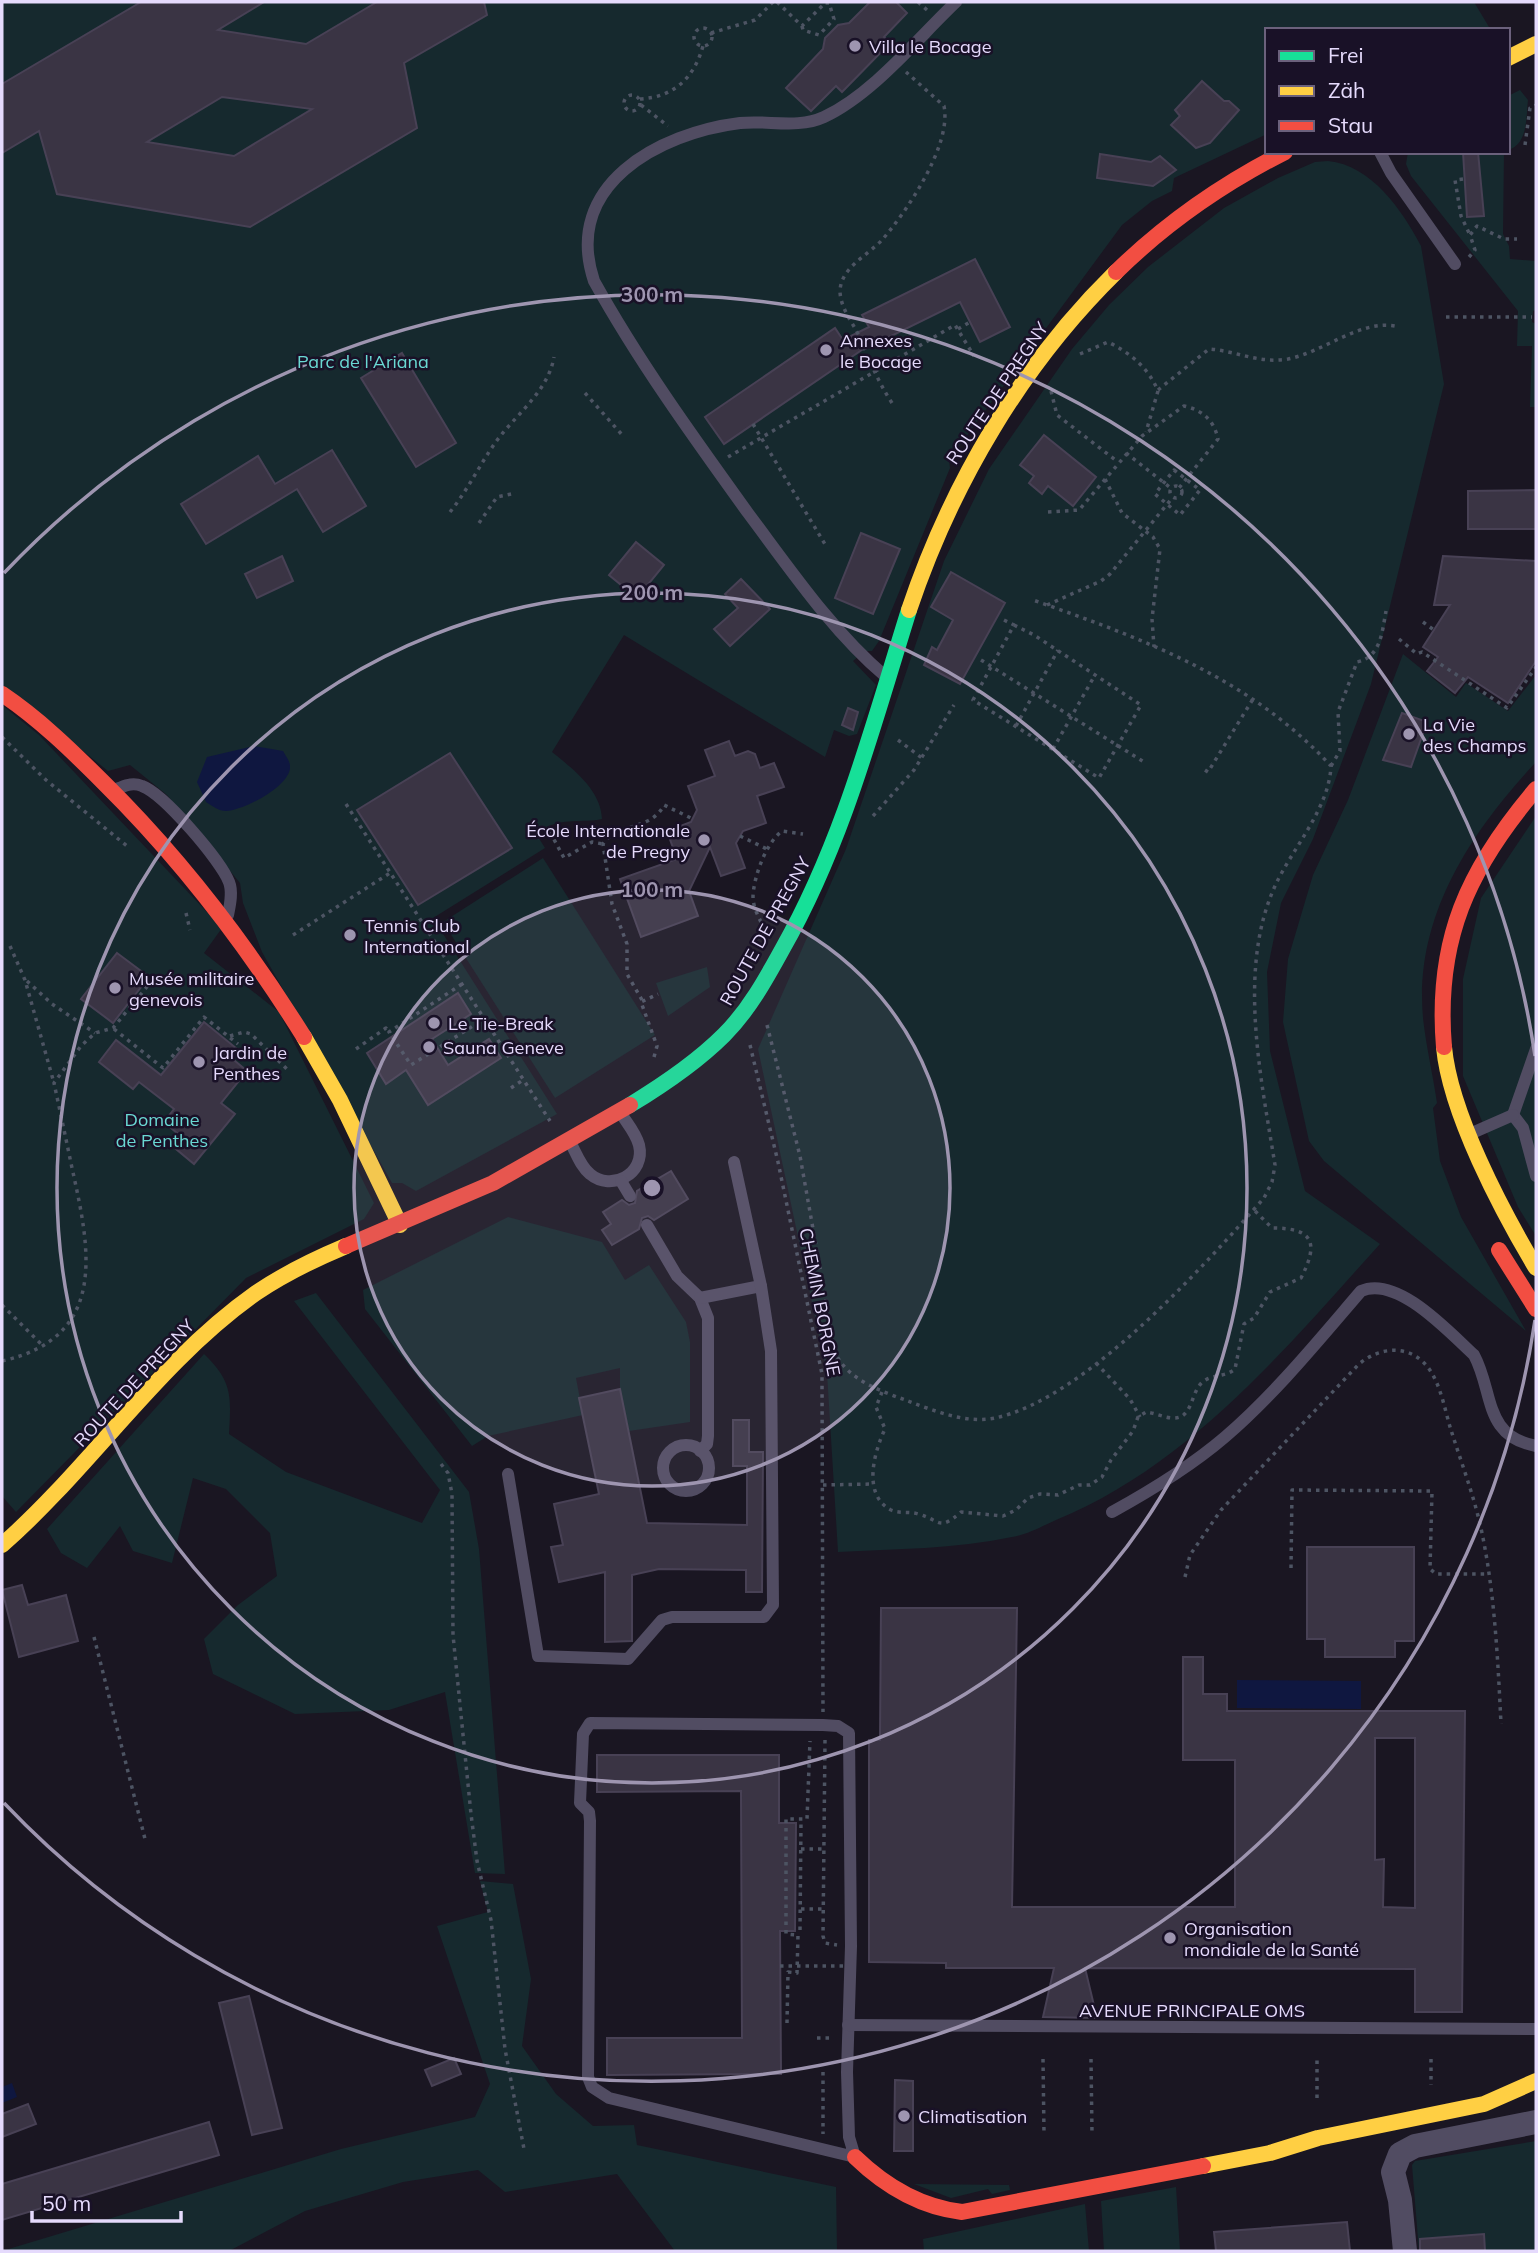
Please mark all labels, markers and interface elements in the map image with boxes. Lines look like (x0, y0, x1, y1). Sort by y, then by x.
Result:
legend (1265, 28, 1510, 154)
place label: Villa le Bocage (869, 35, 992, 58)
marker: Villa le Bocage (847, 38, 863, 54)
text: Frei (1328, 42, 1364, 68)
text: Zäh (1328, 77, 1365, 103)
text: Stau (1328, 112, 1373, 138)
text: 300 m (621, 281, 683, 307)
street label: ROUTE DE PREGNY (941, 317, 1054, 468)
place label: Annexes le Bocage (840, 329, 922, 373)
marker: Annexes le Bocage (818, 342, 834, 358)
park label: Parc de l'Ariana (297, 350, 429, 373)
text: 200 m (621, 579, 683, 605)
place label: La Vie des Champs (1423, 713, 1526, 757)
marker: La Vie des Champs (1401, 726, 1417, 742)
place label: École Internationale de Pregny (526, 819, 690, 863)
marker: École Internationale de Pregny (696, 832, 712, 848)
street label: ROUTE DE PREGNY (715, 852, 816, 1009)
text: 100 m (621, 876, 683, 902)
place label: Tennis Club International (364, 914, 470, 958)
marker: Tennis Club International (342, 927, 358, 943)
place label: Musée militaire genevois (129, 967, 254, 1011)
marker: Musée militaire genevois (107, 980, 123, 996)
place label: Le Tie-Break (448, 1012, 554, 1035)
marker: Le Tie-Break (426, 1015, 442, 1031)
place label: Sauna Geneve (443, 1036, 564, 1059)
marker: Sauna Geneve (421, 1039, 437, 1055)
place label: Jardin de Penthes (213, 1041, 287, 1085)
marker: Jardin de Penthes (191, 1054, 207, 1070)
park label: Domaine de Penthes (116, 1108, 208, 1152)
centre of rings (640, 1176, 664, 1200)
street label: CHEMIN BORGNE (794, 1226, 846, 1378)
street label: ROUTE DE PREGNY (69, 1313, 200, 1452)
place label: Organisation mondiale de la Santé (1184, 1917, 1359, 1961)
marker: Organisation mondiale de la Santé (1162, 1930, 1178, 1946)
street label: AVENUE PRINCIPALE OMS (1079, 1999, 1305, 2022)
place label: Climatisation (918, 2105, 1027, 2128)
marker: Climatisation (896, 2108, 912, 2124)
scale bar (32, 2180, 180, 2224)
text: 50 m (42, 2190, 91, 2216)

